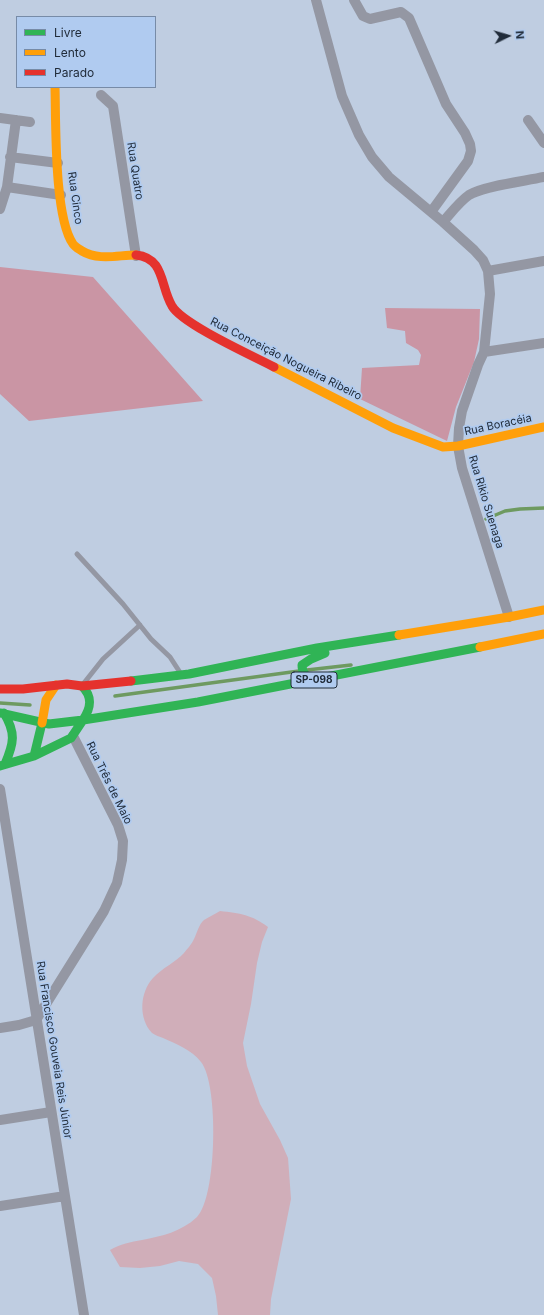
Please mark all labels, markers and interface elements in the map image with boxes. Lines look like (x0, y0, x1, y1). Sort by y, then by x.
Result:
legend (16, 16, 156, 88)
north arrow (488, 16, 528, 56)
text: Livre (54, 25, 82, 40)
text: N (513, 30, 527, 40)
text: Lento (54, 45, 86, 60)
text: Parado (54, 65, 94, 80)
street label: Rua Quatro (124, 141, 146, 201)
street label: Rua Cinco (65, 171, 85, 225)
street label: Rua Conceição Nogueira Ribeiro (208, 315, 364, 403)
street label: Rua Boracéia (463, 411, 533, 439)
street label: Rua Rikio Suenaga (466, 454, 506, 550)
road number: SP-098 (291, 672, 337, 688)
street label: Rua Três de Maio (83, 740, 135, 826)
street label: Rua Francisco Gouveia Reis Júnior (33, 960, 75, 1140)

